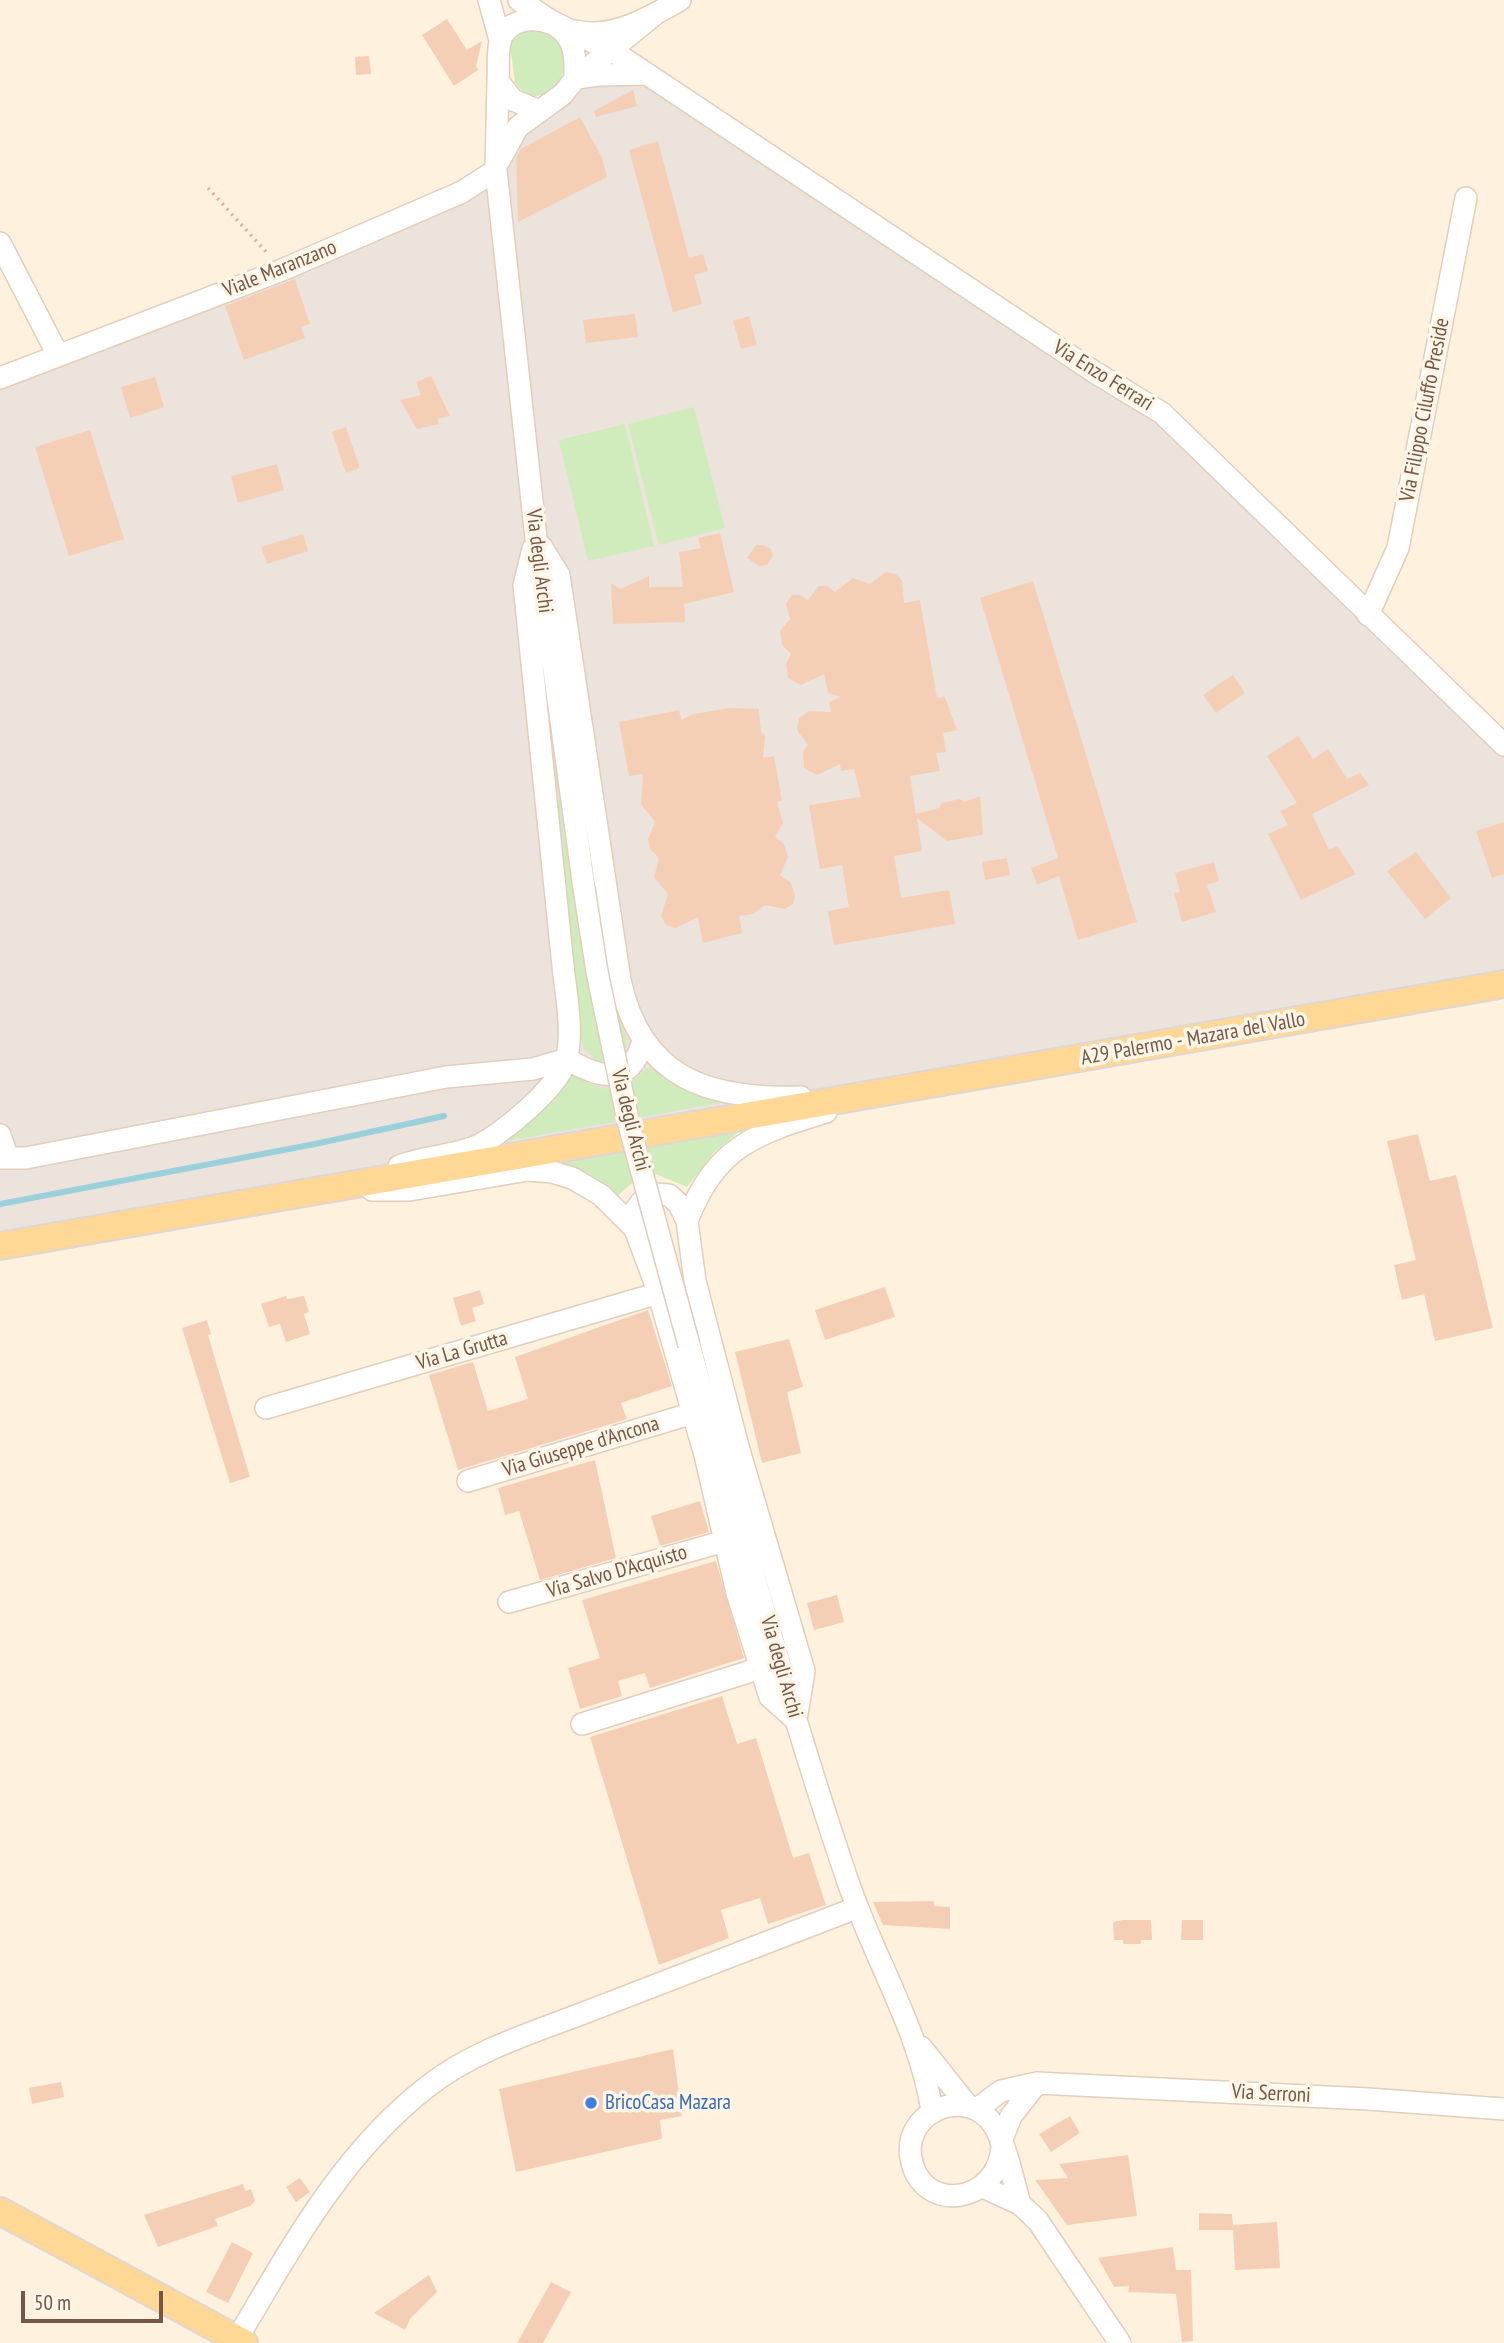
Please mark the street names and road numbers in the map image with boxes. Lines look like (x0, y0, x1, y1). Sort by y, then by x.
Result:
street label: Viale Maranzano (220, 235, 340, 303)
street label: Via Filippo Ciluffo Preside (1395, 316, 1455, 504)
street label: Via Enzo Ferrari (1048, 335, 1158, 417)
street label: Via degli Archi (520, 508, 558, 614)
street label: A29 Palermo - Mazara del Vallo (1079, 1007, 1307, 1071)
street label: Via degli Archi (605, 1066, 655, 1174)
street label: Via La Grutta (414, 1326, 510, 1376)
street label: Via Giuseppe d'Ancona (500, 1411, 662, 1483)
street label: Via Salvo D'Acquisto (544, 1540, 690, 1604)
street label: Via degli Archi (754, 1613, 808, 1721)
street label: Via Serroni (1231, 2079, 1311, 2109)

